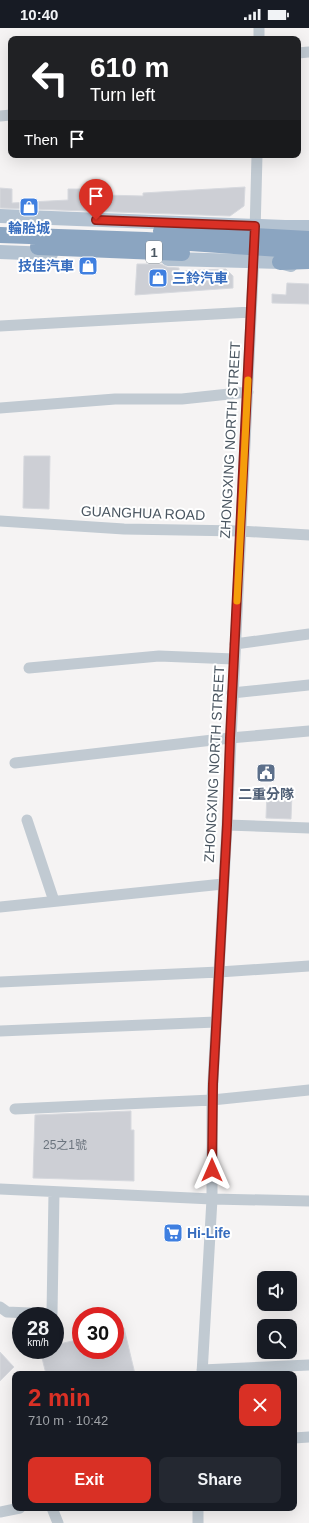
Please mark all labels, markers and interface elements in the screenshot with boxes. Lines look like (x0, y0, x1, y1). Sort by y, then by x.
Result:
text: 10:40 (20, 6, 58, 23)
icon: left (24, 52, 76, 104)
text: 610 m (90, 52, 169, 83)
text: Turn left (90, 85, 155, 105)
icon: arrive (66, 128, 88, 150)
text: Then (24, 131, 58, 148)
pin (79, 179, 113, 220)
icon: arrive (85, 185, 107, 207)
shop icon: 輪胎城 (18, 196, 40, 218)
place label: 輪胎城 (8, 220, 50, 236)
road number: 1 (146, 241, 162, 263)
shop icon: 技佳汽車 (77, 255, 99, 277)
place label: 技佳汽車 (18, 258, 74, 274)
shop icon: 三鈴汽車 (147, 267, 169, 289)
place label: 三鈴汽車 (172, 270, 228, 286)
street label: ZHONGXING NORTH STREET (217, 341, 243, 539)
street label: GUANGHUA ROAD (81, 503, 205, 523)
street label: ZHONGXING NORTH STREET (201, 665, 227, 863)
public building icon: 二重分隊 (255, 762, 277, 784)
place label: 二重分隊 (238, 786, 294, 802)
house number: 25之1號 (43, 1138, 87, 1152)
position arrow (191, 1149, 233, 1191)
supermarket icon: Hi-Life (162, 1222, 184, 1244)
place label: Hi-Life (187, 1225, 231, 1241)
map controls (257, 1271, 297, 1359)
button: sound (257, 1271, 297, 1311)
speed limit sign: 30 (72, 1307, 124, 1359)
text: 28 (27, 1317, 49, 1339)
button: search (257, 1319, 297, 1359)
text: km/h (27, 1337, 49, 1348)
text: 2 min (28, 1384, 91, 1411)
button: close (239, 1384, 281, 1426)
text: 710 m · 10:42 (28, 1413, 108, 1428)
button: Exit (28, 1457, 151, 1503)
button: Share (159, 1457, 281, 1503)

